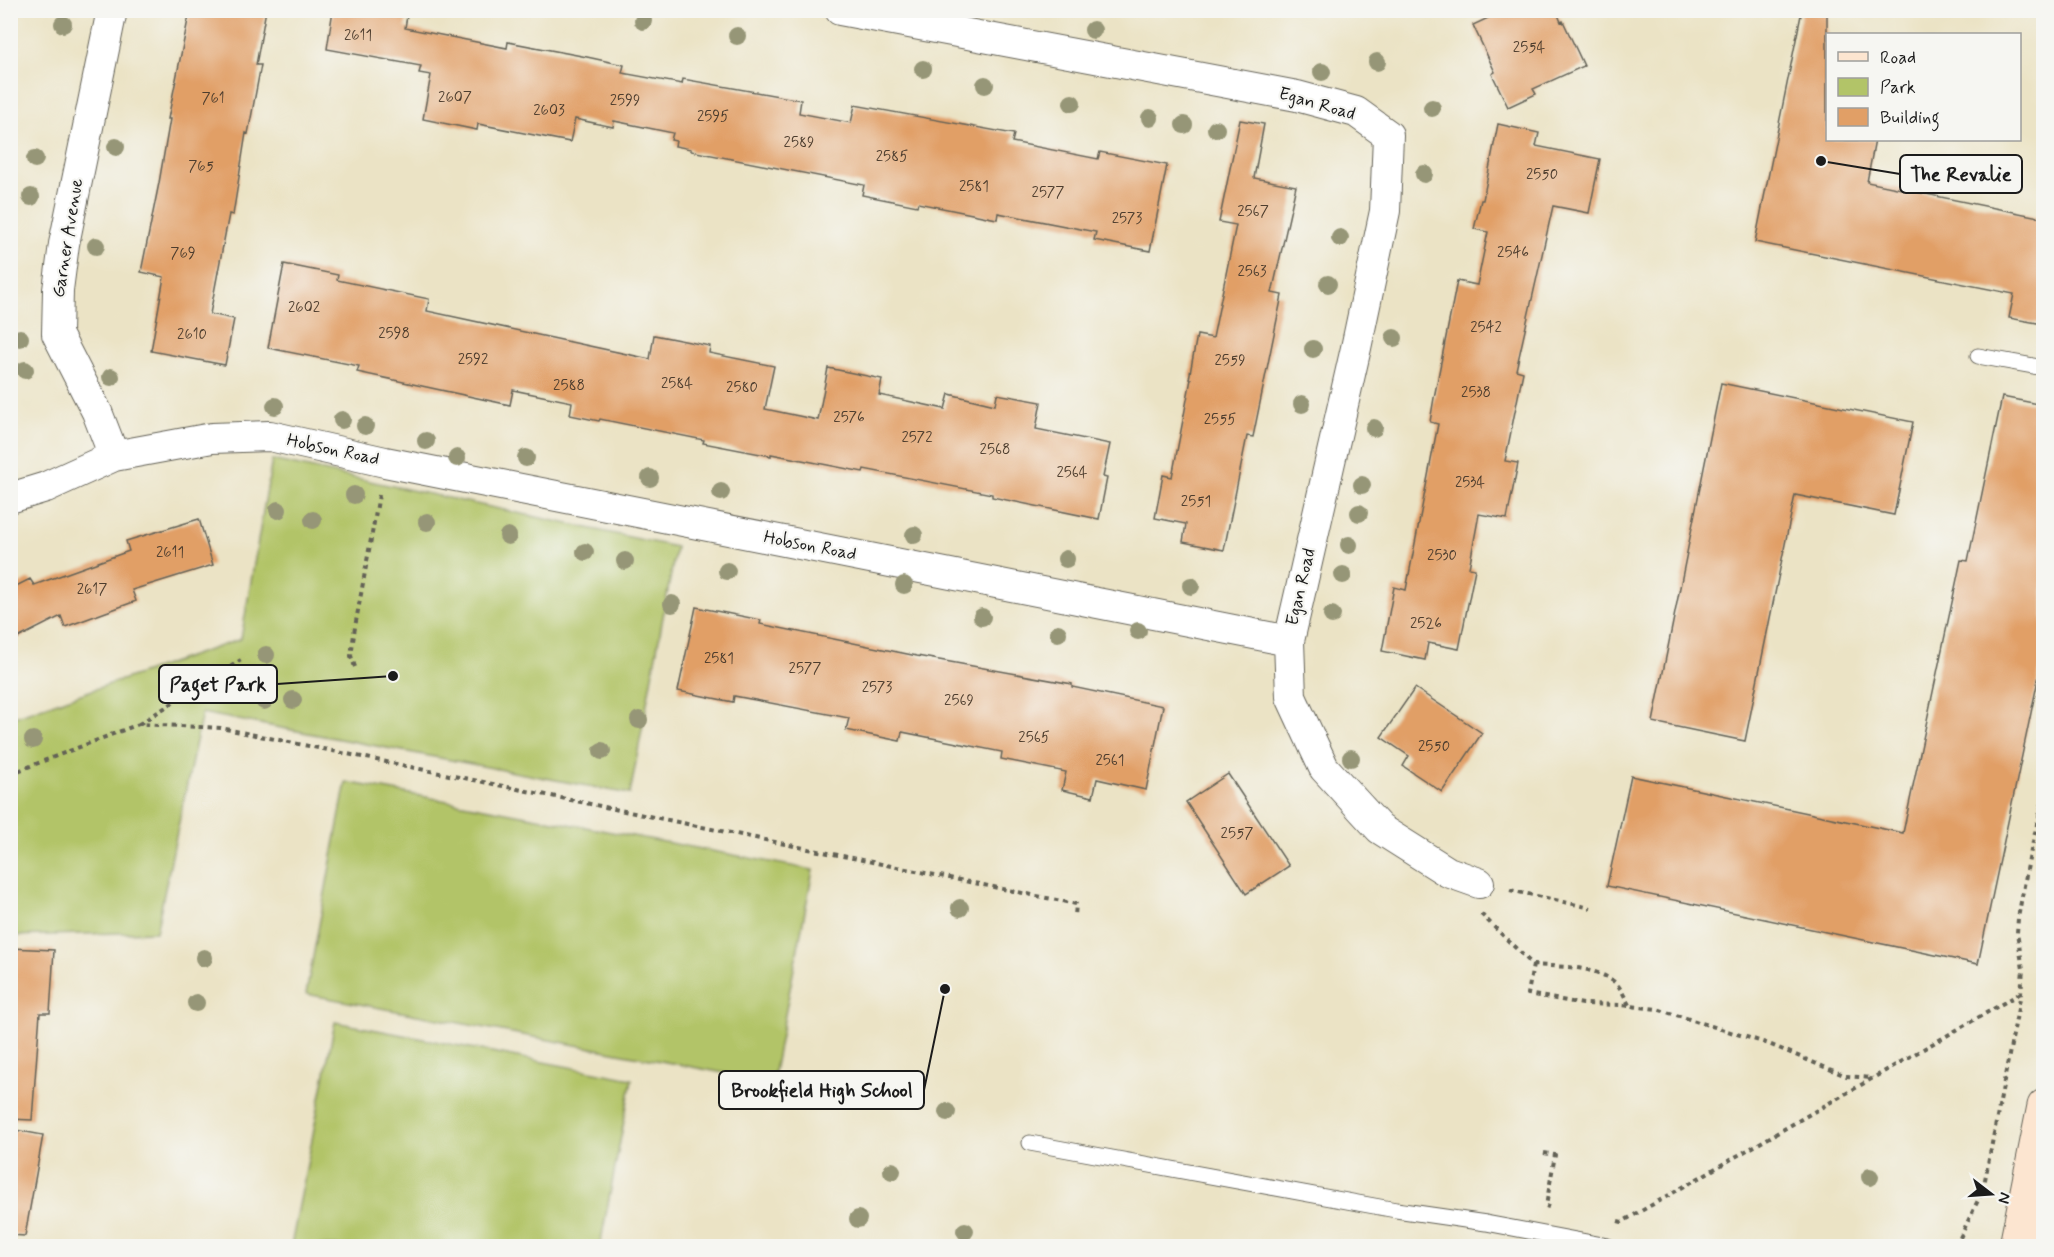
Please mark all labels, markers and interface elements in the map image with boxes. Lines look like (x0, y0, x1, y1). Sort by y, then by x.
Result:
house number: 2611 (344, 26, 372, 46)
legend (1826, 33, 2021, 141)
house number: 2554 (1513, 38, 1545, 58)
text: Road (1880, 46, 1916, 70)
text: Park (1880, 76, 1916, 100)
street label: Egan Road (1276, 82, 1358, 126)
house number: 2607 (438, 88, 472, 108)
house number: 761 (201, 89, 225, 109)
house number: 2599 (610, 91, 640, 111)
house number: 2603 (533, 101, 565, 121)
text: Building (1880, 106, 1940, 132)
house number: 2595 (697, 107, 729, 127)
house number: 2589 (784, 133, 814, 153)
house number: 2585 (876, 147, 908, 167)
callout: The Revalie (1900, 155, 2022, 193)
house number: 765 (188, 157, 214, 177)
text: The Revalie (1910, 162, 2012, 189)
house number: 2550 (1526, 165, 1558, 185)
street label: Garner Avenue (47, 177, 89, 299)
house number: 2581 (959, 177, 989, 197)
house number: 2577 (1032, 183, 1064, 203)
house number: 2567 (1237, 202, 1269, 222)
house number: 2573 (1112, 209, 1142, 229)
house number: 2546 (1497, 243, 1529, 263)
house number: 769 (170, 244, 196, 264)
house number: 2563 (1237, 262, 1267, 282)
house number: 2602 (288, 298, 320, 318)
house number: 2542 (1470, 318, 1502, 338)
house number: 2598 (378, 324, 410, 344)
house number: 2610 (177, 325, 207, 345)
house number: 2592 (458, 350, 488, 370)
house number: 2559 (1214, 351, 1246, 371)
house number: 2584 (661, 374, 693, 394)
house number: 2588 (553, 376, 585, 396)
house number: 2580 (726, 378, 758, 398)
house number: 2538 (1461, 383, 1491, 403)
house number: 2576 (833, 408, 865, 428)
house number: 2555 (1204, 410, 1236, 430)
street label: Hobson Road (284, 428, 382, 472)
house number: 2572 (901, 428, 933, 448)
house number: 2568 (980, 440, 1010, 460)
house number: 2564 (1056, 463, 1088, 483)
house number: 2534 (1455, 473, 1485, 493)
house number: 2551 (1181, 492, 1211, 512)
street label: Hobson Road (762, 525, 858, 567)
house number: 2611 (156, 543, 184, 563)
street label: Egan Road (1280, 546, 1322, 628)
house number: 2530 (1427, 546, 1457, 566)
house number: 2617 (77, 580, 107, 600)
house number: 2526 (1410, 614, 1442, 634)
house number: 2581 (704, 649, 734, 669)
house number: 2577 (789, 659, 821, 679)
callout: Paget Park (159, 665, 277, 703)
text: Paget Park (170, 672, 267, 701)
house number: 2573 (862, 678, 892, 698)
house number: 2569 (944, 691, 974, 711)
house number: 2565 (1018, 728, 1050, 748)
house number: 2550 (1418, 737, 1450, 757)
house number: 2561 (1095, 751, 1125, 771)
house number: 2557 (1221, 824, 1253, 844)
callout: Brookfield High School (719, 1071, 924, 1109)
text: Brookfield High School (731, 1078, 913, 1105)
north arrow (1961, 1164, 2021, 1224)
text: N (1992, 1190, 2016, 1206)

